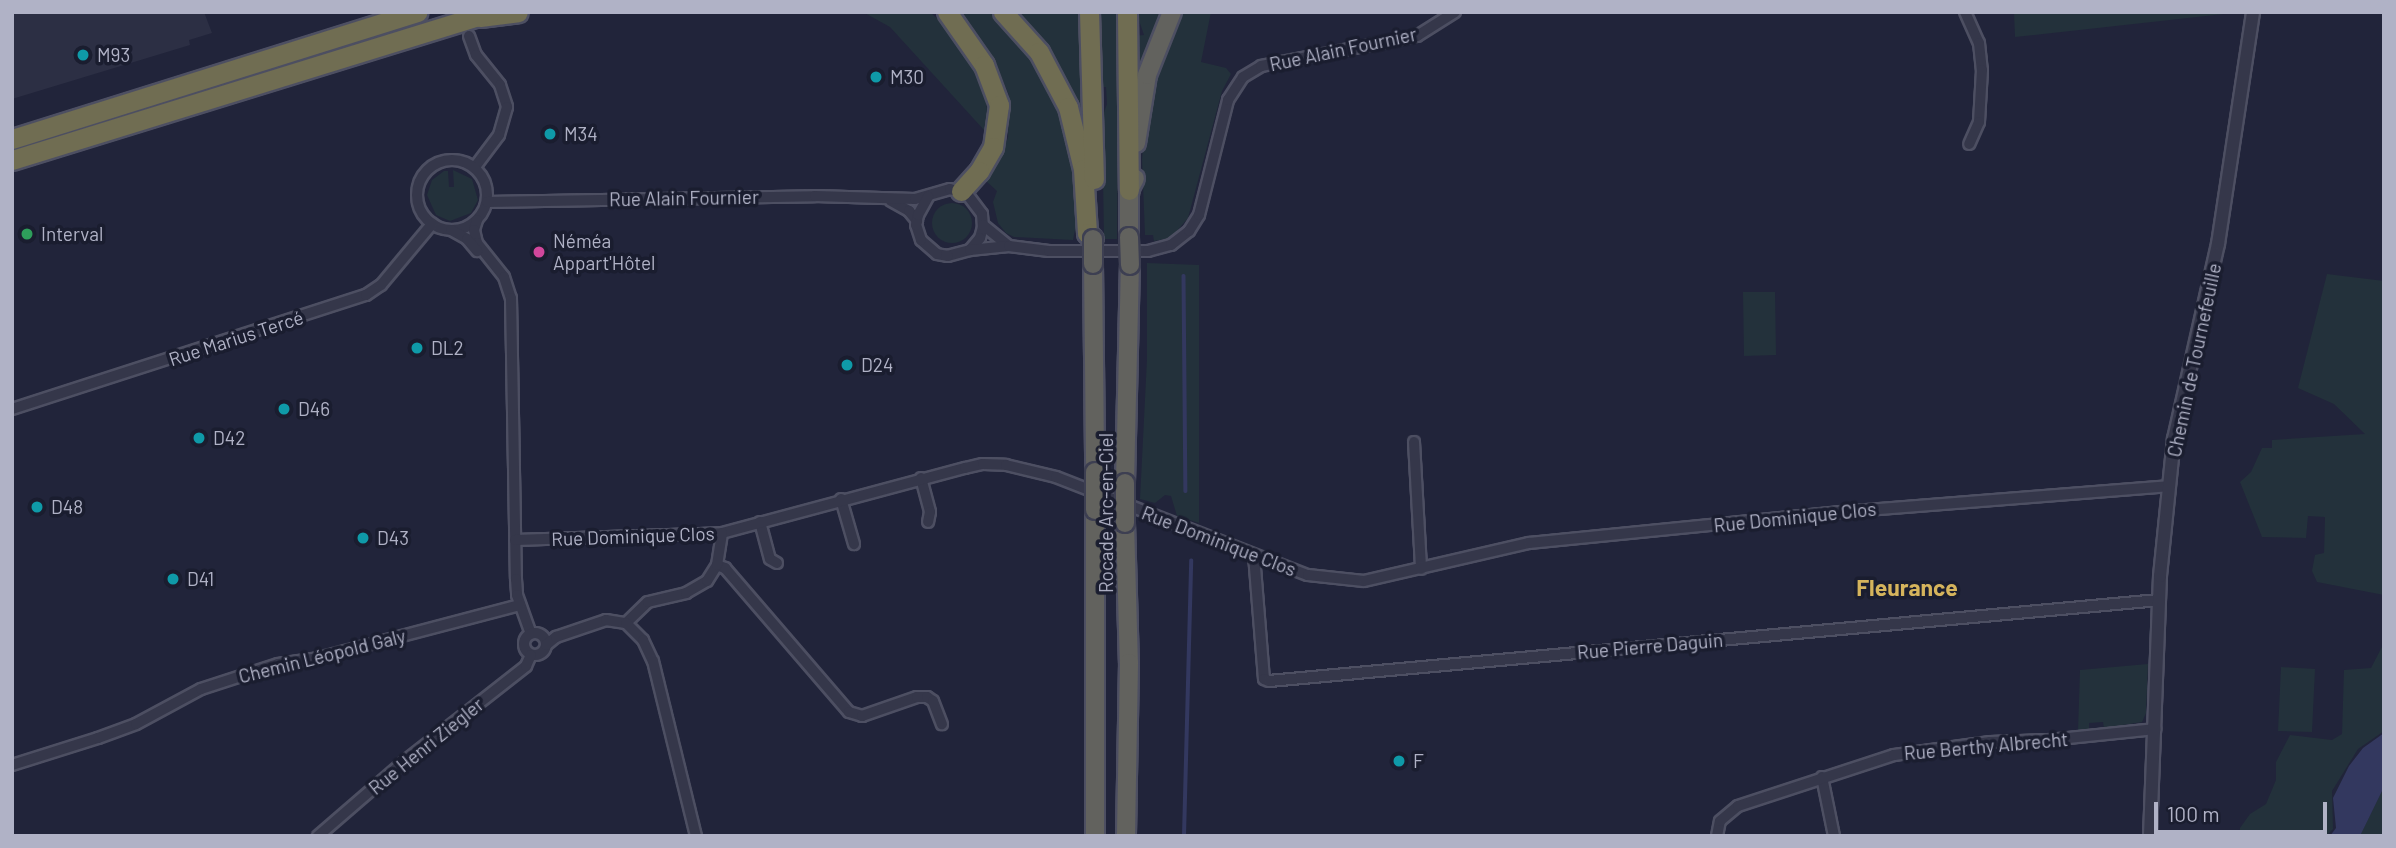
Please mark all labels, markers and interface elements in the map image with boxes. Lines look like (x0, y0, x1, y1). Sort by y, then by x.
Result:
street label: Rue Alain Fournier (1267, 22, 1419, 76)
place label: M93 (97, 44, 130, 66)
marker: M93 (75, 47, 91, 63)
place label: M30 (890, 66, 924, 88)
marker: M30 (868, 69, 884, 85)
place label: M34 (564, 123, 598, 145)
marker: M34 (542, 126, 558, 142)
street label: Rue Alain Fournier (609, 185, 759, 211)
place label: Interval (41, 223, 103, 245)
marker: Interval (19, 226, 35, 242)
place label: Néméa Appart'Hôtel (553, 230, 655, 274)
marker: Néméa Appart'Hôtel (531, 244, 547, 260)
street label: Chemin de Tournefeuille (2162, 261, 2226, 459)
street label: Rue Marius Tercé (166, 305, 306, 371)
place label: DL2 (431, 337, 464, 359)
marker: DL2 (409, 340, 425, 356)
place label: D24 (861, 354, 893, 376)
marker: D24 (839, 357, 855, 373)
place label: D46 (298, 398, 330, 420)
marker: D46 (276, 401, 292, 417)
place label: D42 (213, 427, 245, 449)
marker: D42 (191, 430, 207, 446)
street label: Rocade Arc-en-Ciel (1095, 433, 1117, 593)
place label: D48 (51, 496, 83, 518)
street label: Rue Dominique Clos (1713, 497, 1877, 537)
marker: D48 (29, 499, 45, 515)
street label: Rue Dominique Clos (1139, 501, 1299, 581)
street label: Rue Dominique Clos (551, 522, 715, 550)
place label: D43 (377, 527, 409, 549)
marker: D43 (355, 530, 371, 546)
place label: D41 (187, 568, 214, 590)
marker: D41 (165, 571, 181, 587)
district label: Fleurance (1856, 573, 1958, 601)
street label: Chemin Léopold Galy (236, 624, 408, 688)
street label: Rue Pierre Daguin (1576, 628, 1724, 664)
street label: Rue Henri Ziegler (364, 693, 488, 799)
street label: Rue Berthy Albrecht (1903, 727, 2069, 765)
place label: F (1413, 750, 1424, 772)
marker: F (1391, 753, 1407, 769)
scale bar (2158, 788, 2331, 832)
text: 100 m (2167, 801, 2220, 826)

